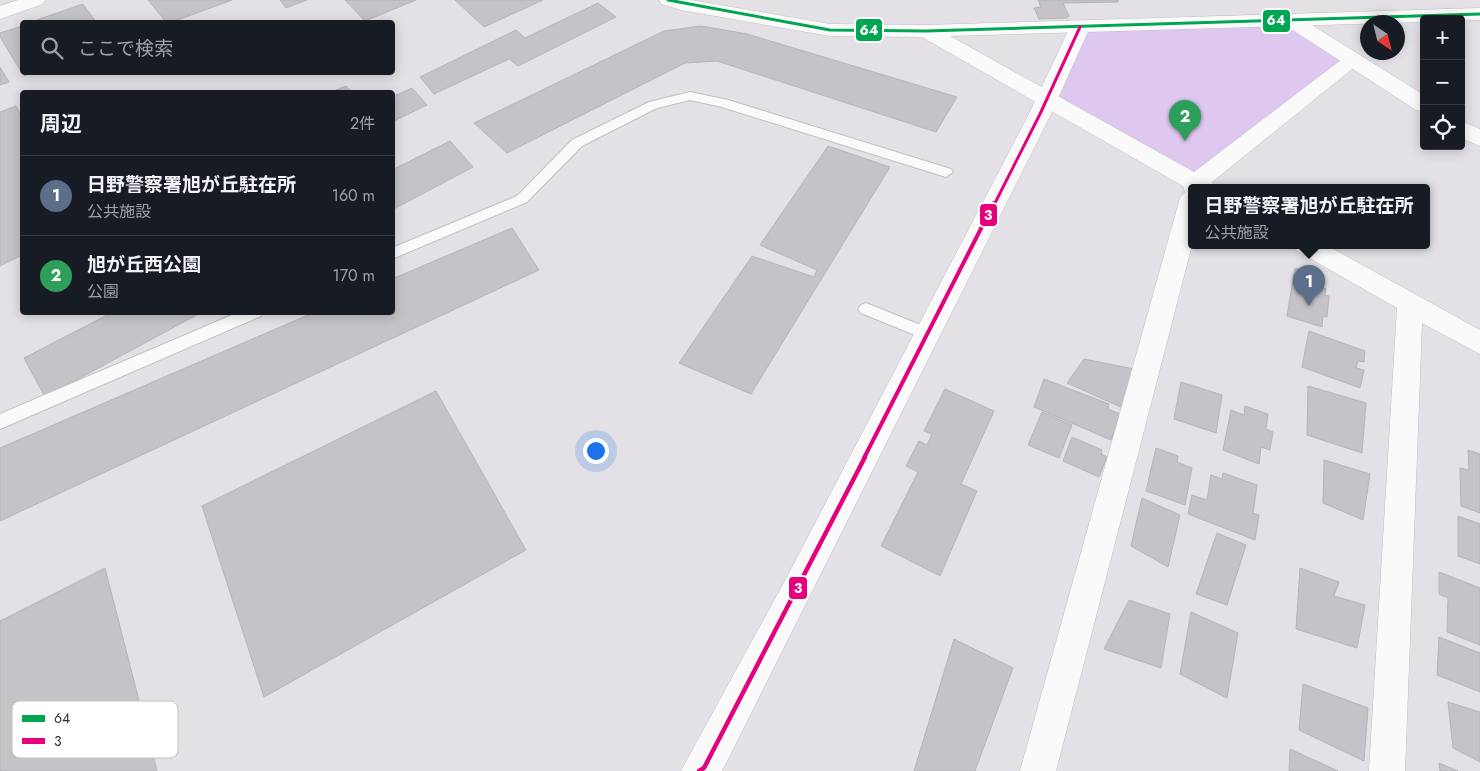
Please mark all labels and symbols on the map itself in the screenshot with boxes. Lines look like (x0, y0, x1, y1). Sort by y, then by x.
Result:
line badge: 64 (1262, 9, 1291, 33)
text: 64 (1266, 10, 1286, 30)
north arrow (1360, 15, 1405, 60)
line badge: 64 (855, 18, 883, 42)
text: 64 (859, 20, 879, 40)
pin: 2 (1169, 100, 1201, 141)
line badge: 3 (979, 203, 998, 227)
text: 3 (984, 205, 993, 225)
pin: 1 (1293, 265, 1325, 306)
your location (583, 438, 609, 464)
line badge: 3 (788, 576, 808, 600)
text: 3 (794, 578, 803, 598)
legend (12, 701, 178, 758)
text: 64 (54, 708, 70, 728)
text: 3 (54, 731, 62, 751)

